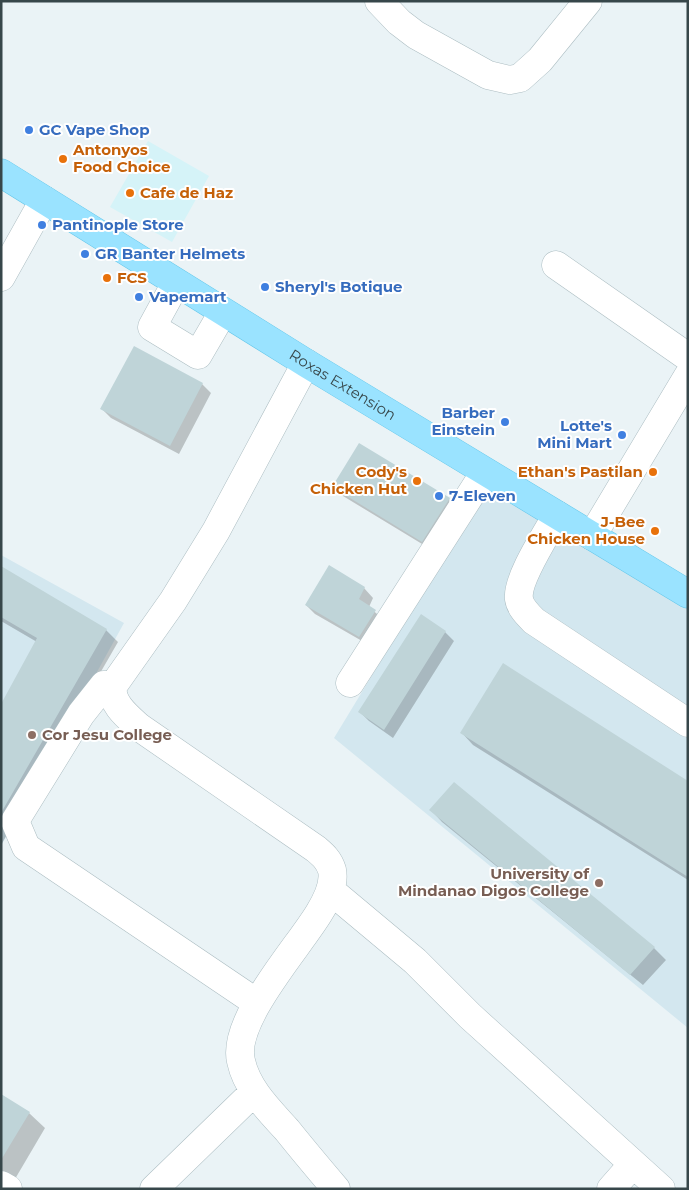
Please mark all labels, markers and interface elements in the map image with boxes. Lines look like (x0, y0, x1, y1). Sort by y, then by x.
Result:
place label: GC Vape Shop (39, 120, 150, 139)
marker: GC Vape Shop (23, 124, 35, 136)
place label: Antonyos Food Choice (72, 140, 171, 176)
marker: Antonyos Food Choice (57, 153, 69, 165)
place label: Cafe de Haz (140, 183, 233, 202)
marker: Cafe de Haz (124, 187, 136, 199)
place label: Pantinople Store (52, 215, 184, 234)
marker: Pantinople Store (36, 219, 48, 231)
place label: GR Banter Helmets (95, 244, 245, 263)
marker: GR Banter Helmets (79, 248, 91, 260)
place label: FCS (117, 268, 147, 287)
marker: FCS (101, 272, 113, 284)
place label: Sheryl's Botique (275, 277, 403, 296)
marker: Sheryl's Botique (259, 281, 271, 293)
place label: Vapemart (148, 287, 227, 306)
marker: Vapemart (133, 291, 145, 303)
street label: Roxas Extension (286, 345, 400, 424)
place label: Barber Einstein (431, 403, 496, 439)
marker: Barber Einstein (499, 416, 511, 428)
place label: Lotte's Mini Mart (537, 416, 612, 452)
marker: Lotte's Mini Mart (616, 429, 628, 441)
place label: Cody's Chicken Hut (310, 462, 407, 498)
place label: Ethan's Pastilan (518, 462, 643, 481)
marker: Ethan's Pastilan (647, 466, 659, 478)
marker: Cody's Chicken Hut (411, 475, 423, 487)
place label: 7-Eleven (449, 486, 516, 505)
marker: 7-Eleven (433, 490, 445, 502)
place label: J-Bee Chicken House (527, 512, 645, 548)
marker: J-Bee Chicken House (649, 525, 661, 537)
place label: Cor Jesu College (42, 725, 172, 744)
marker: Cor Jesu College (26, 729, 38, 741)
place label: University of Mindanao Digos College (398, 864, 590, 900)
marker: University of Mindanao Digos College (593, 877, 605, 889)

